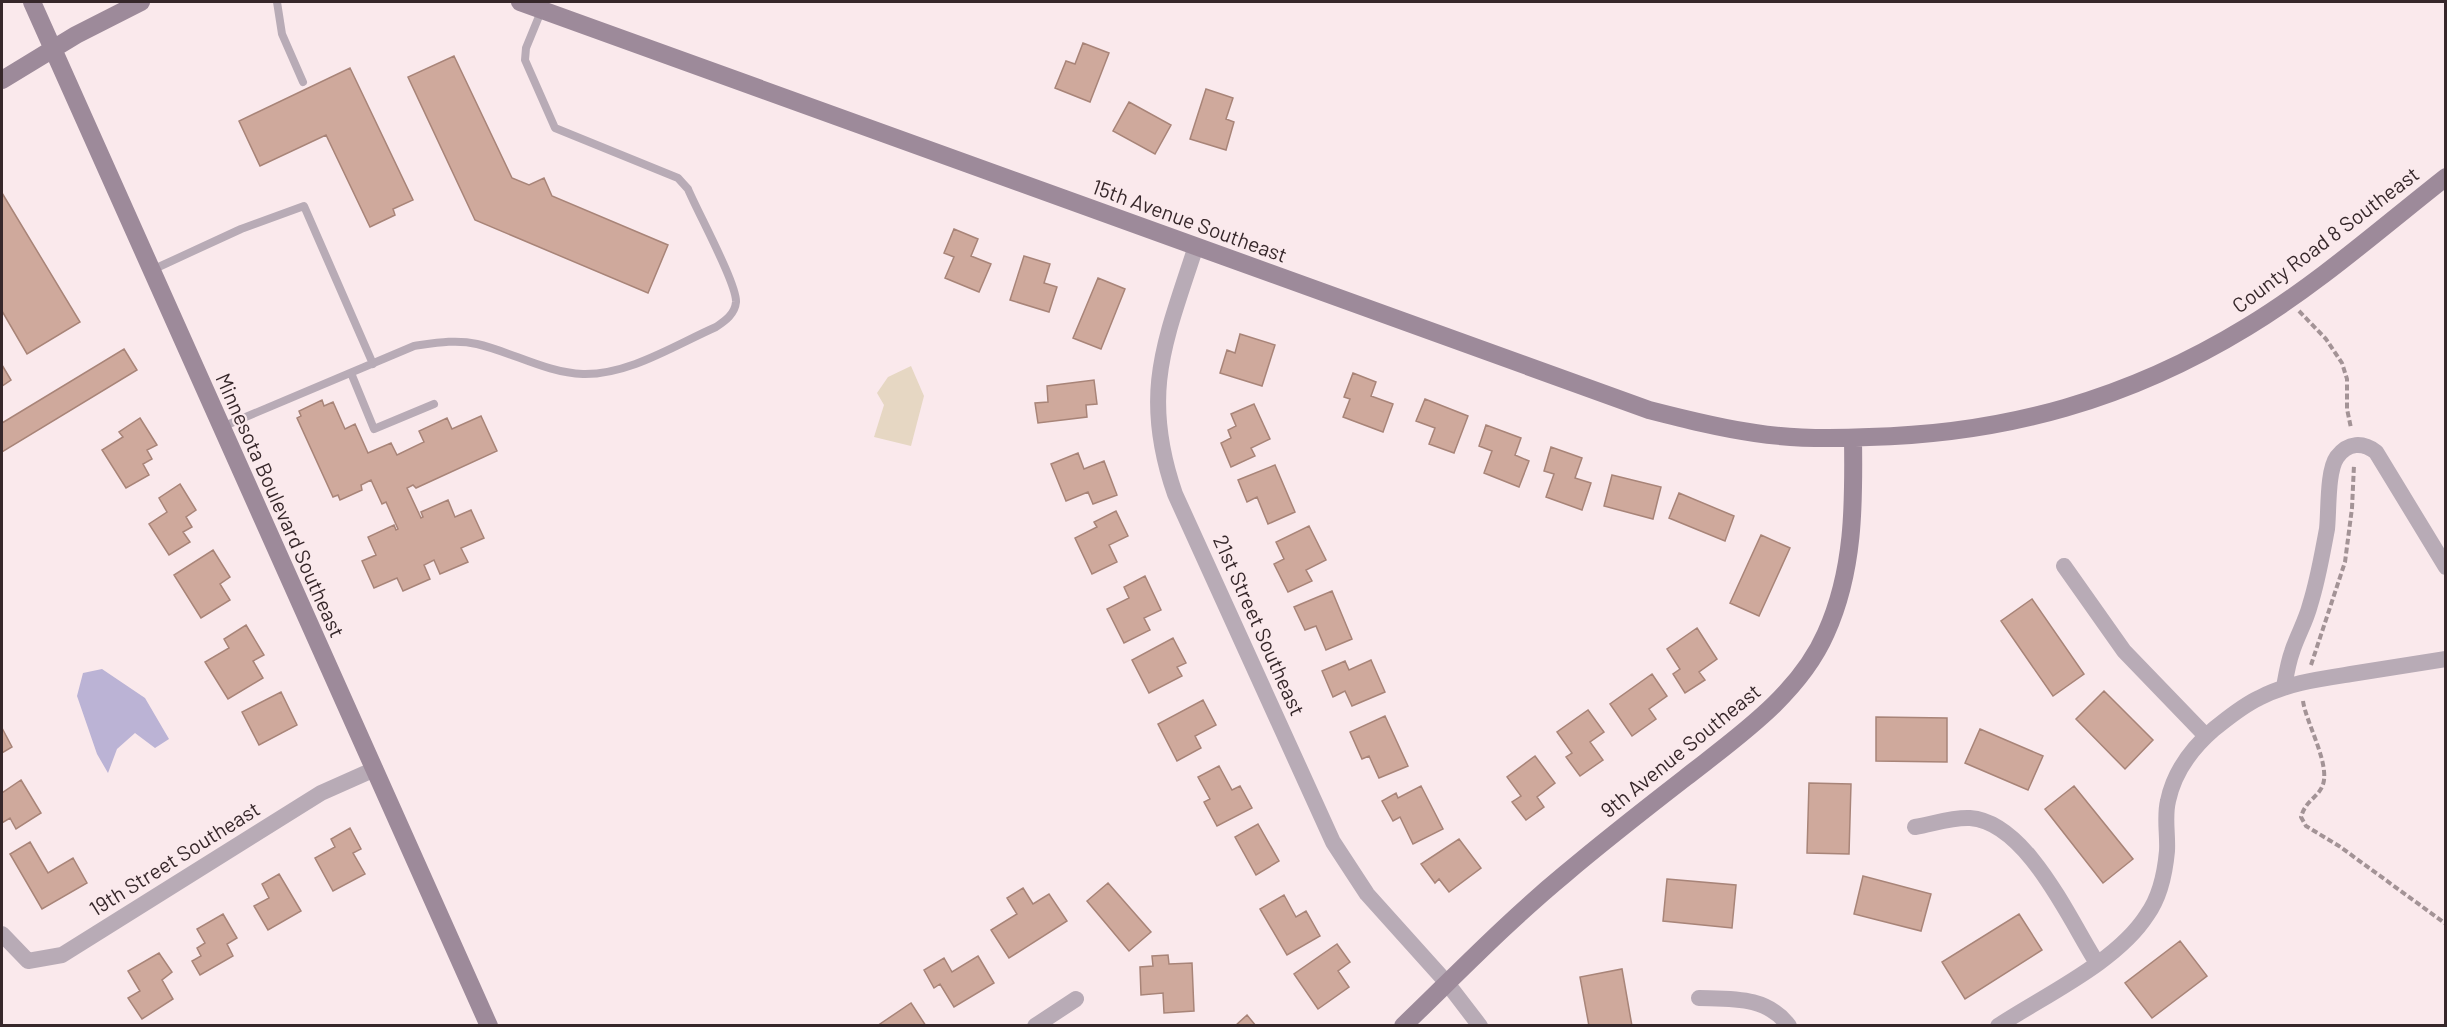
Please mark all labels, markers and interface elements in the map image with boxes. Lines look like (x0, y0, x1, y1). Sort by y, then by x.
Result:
street label: County Road 8 Southeast (2227, 161, 2423, 317)
street label: 15th Avenue Southeast (1089, 173, 1291, 267)
street label: Minnesota Boulevard Southeast (211, 369, 351, 641)
street label: 21st Street Southeast (1209, 531, 1311, 719)
street label: 9th Avenue Southeast (1595, 678, 1765, 822)
street label: 19th Street Southeast (84, 795, 264, 921)

